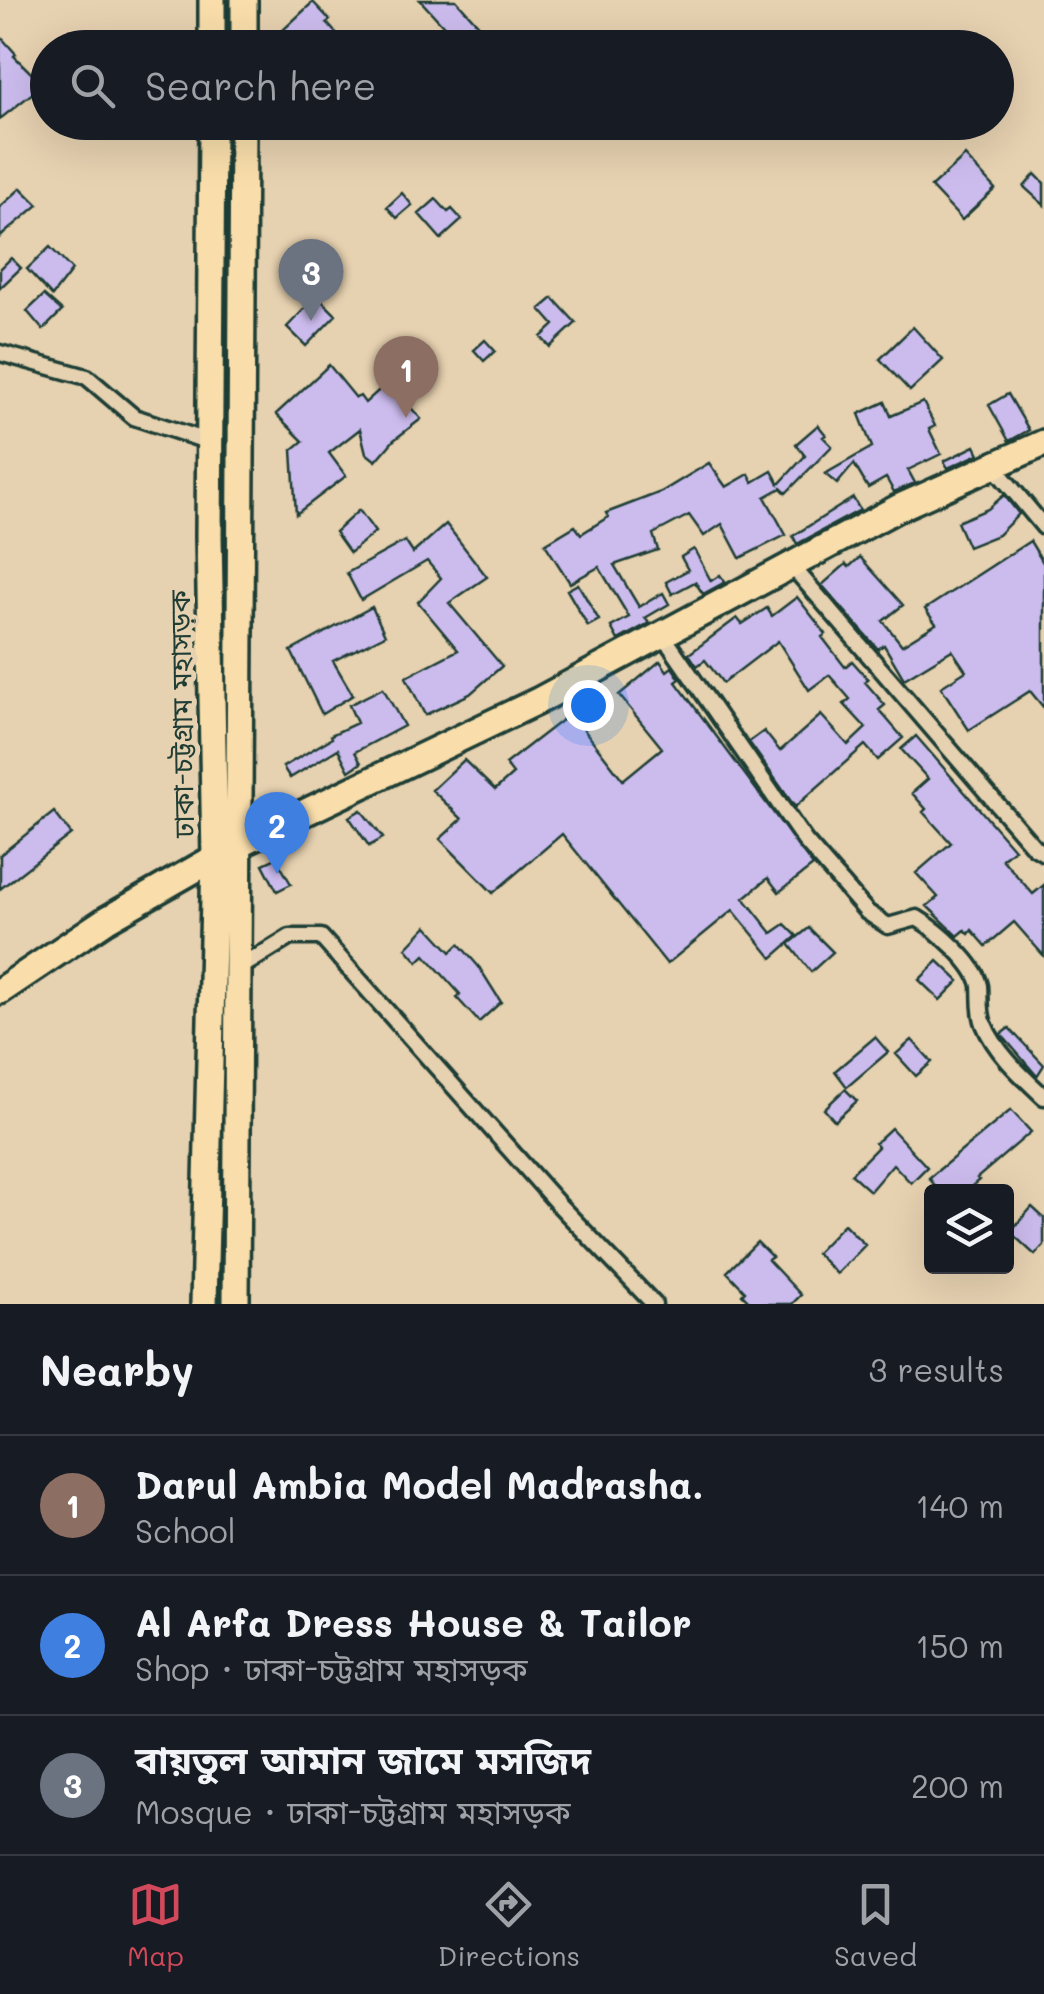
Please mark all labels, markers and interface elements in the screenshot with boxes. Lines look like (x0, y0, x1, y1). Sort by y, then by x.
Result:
search box (30, 30, 1014, 140)
icon: search (65, 58, 120, 113)
text: Search here (145, 60, 376, 110)
pin: 3 (278, 238, 344, 321)
pin: 1 (374, 336, 438, 418)
street label: ঢাকা-চট্টগ্রাম মহাসড়ক (161, 589, 201, 839)
your location (563, 680, 614, 731)
pin: 2 (244, 792, 310, 874)
map controls (924, 1184, 1014, 1274)
button: layers (924, 1184, 1014, 1274)
text: Nearby (40, 1342, 194, 1397)
text: 3 results (868, 1348, 1004, 1390)
text: Darul Ambia Model Madrasha. (135, 1459, 704, 1509)
text: 1 (65, 1484, 80, 1526)
text: 140 m (915, 1484, 1004, 1526)
text: School (135, 1509, 236, 1551)
text: Al Arfa Dress House & Tailor (135, 1597, 691, 1647)
text: 2 (64, 1624, 81, 1666)
text: 150 m (916, 1624, 1004, 1666)
text: Shop · ঢাকা-চট্টগ্রাম মহাসড়ক (135, 1647, 528, 1689)
text: বায়তুল আমান জামে মসজিদ (135, 1734, 591, 1784)
text: 3 (63, 1764, 82, 1806)
text: 200 m (911, 1764, 1004, 1806)
text: Mosque · ঢাকা-চট্টগ্রাম মহাসড়ক (135, 1790, 571, 1832)
tab: Map (127, 1877, 184, 1973)
tab: Directions (438, 1877, 580, 1973)
tab: Saved (834, 1877, 917, 1973)

